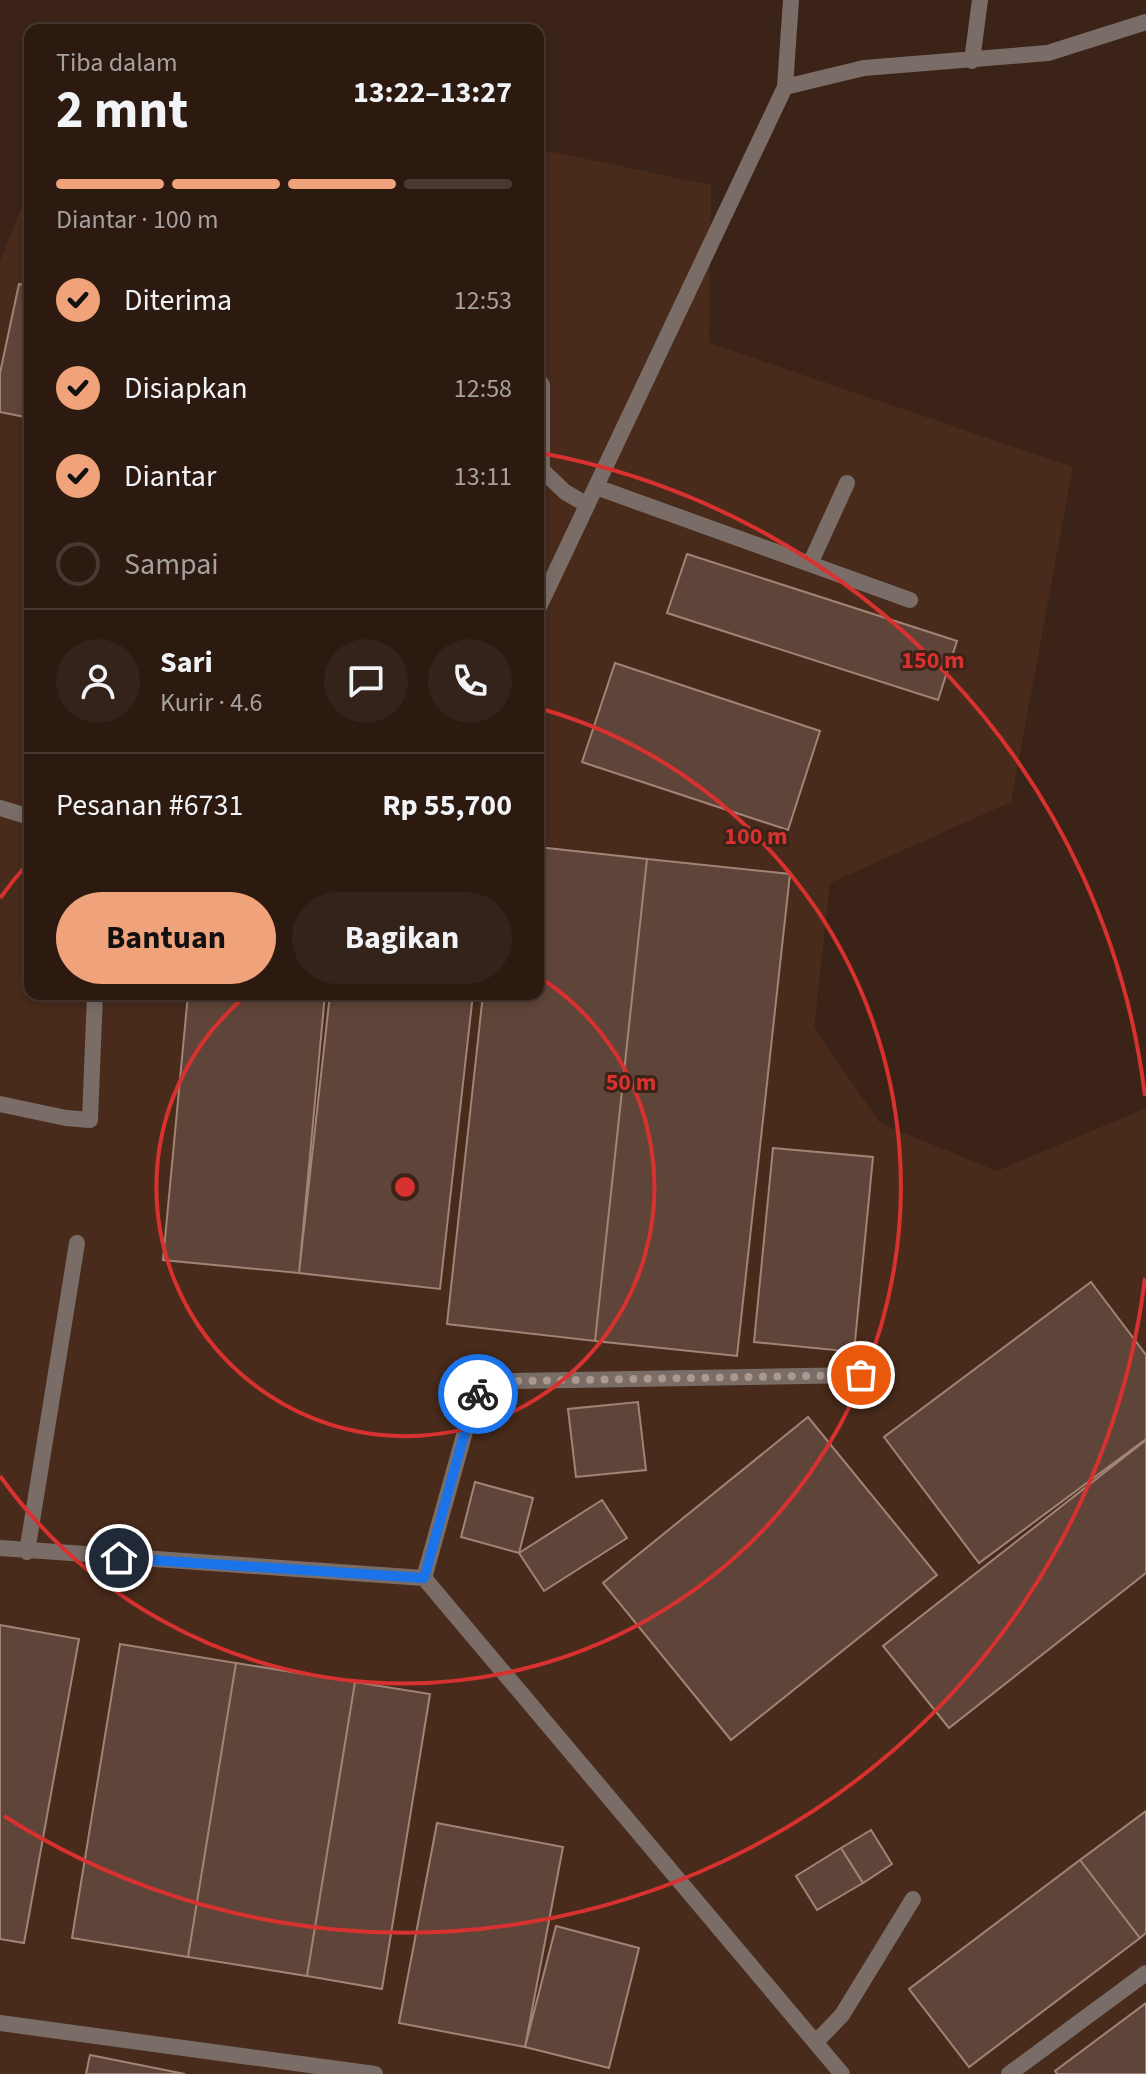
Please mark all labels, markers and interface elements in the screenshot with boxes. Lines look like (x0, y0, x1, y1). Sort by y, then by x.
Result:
text: Tiba dalam (56, 44, 177, 81)
text: 13:22–13:27 (353, 71, 512, 114)
text: 2 mnt (56, 74, 188, 148)
text: Diantar · 100 m (56, 201, 218, 238)
icon: check (56, 278, 100, 322)
text: Diterima (124, 279, 232, 322)
text: 12:53 (454, 282, 512, 319)
icon: check (56, 366, 100, 410)
text: Disiapkan (124, 367, 248, 410)
text: 12:58 (454, 370, 512, 407)
icon: check (56, 454, 100, 498)
text: Diantar (124, 455, 216, 498)
text: 13:11 (454, 458, 512, 495)
text: Sampai (124, 543, 219, 586)
button: person (56, 639, 140, 723)
button: chat (324, 639, 408, 723)
button: phone (428, 639, 512, 723)
text: Sari (160, 641, 213, 684)
text: 150 m (901, 643, 965, 678)
text: Kurir · 4.6 (160, 684, 262, 721)
text: Pesanan #6731 (56, 784, 243, 827)
text: Rp 55,700 (382, 784, 512, 827)
text: 100 m (724, 819, 788, 854)
button: Bantuan (56, 892, 276, 984)
button: Bagikan (292, 892, 512, 984)
text: 50 m (606, 1065, 656, 1100)
centre of rings (391, 1173, 419, 1201)
pin (827, 1341, 895, 1409)
icon: bag (839, 1353, 883, 1397)
courier (438, 1354, 518, 1434)
icon: bike (456, 1372, 500, 1416)
pin (85, 1524, 153, 1592)
icon: home (97, 1536, 141, 1580)

